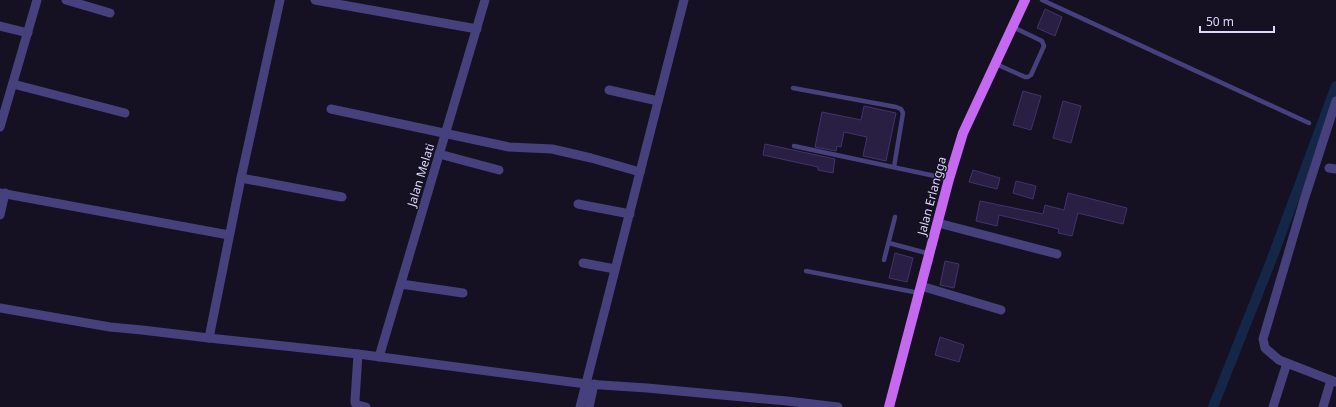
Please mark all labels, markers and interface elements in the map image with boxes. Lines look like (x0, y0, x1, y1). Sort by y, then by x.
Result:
scale bar (1200, 8, 1274, 34)
text: 50 m (1206, 13, 1234, 30)
street label: Jalan Melati (403, 141, 438, 210)
street label: Jalan Erlangga (913, 155, 950, 238)

